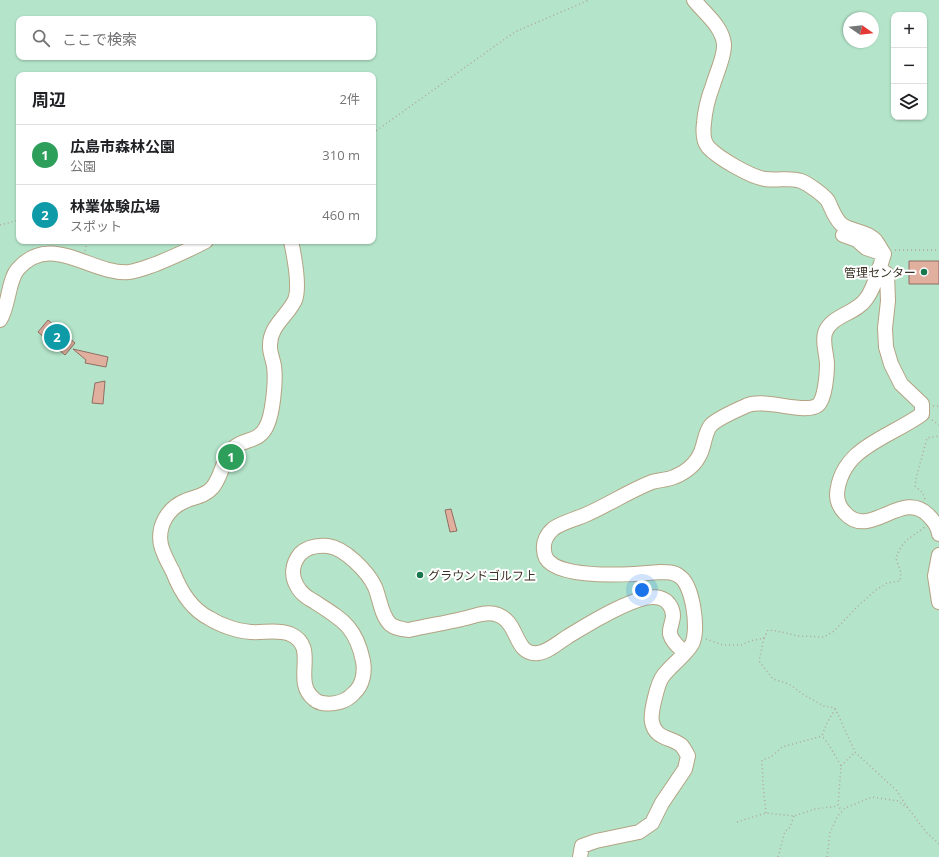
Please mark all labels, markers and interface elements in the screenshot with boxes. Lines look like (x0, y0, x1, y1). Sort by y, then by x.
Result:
north arrow (843, 12, 879, 48)
map controls (891, 12, 927, 120)
button: + (891, 12, 927, 48)
search box (16, 16, 376, 60)
icon: search (30, 27, 52, 49)
text: ここで検索 (62, 29, 137, 49)
button: − (891, 48, 927, 84)
button: layers (891, 84, 927, 120)
text: 周辺 (32, 88, 66, 111)
text: 2件 (340, 90, 360, 108)
text: 広島市森林公園 (70, 136, 175, 156)
text: 1 (41, 146, 49, 164)
text: 310 m (322, 146, 360, 164)
text: 公園 (70, 157, 96, 175)
text: 林業体験広場 (70, 196, 160, 216)
text: 2 (41, 206, 49, 224)
text: 460 m (322, 206, 360, 224)
text: スポット (70, 217, 122, 235)
place label: 管理センター (844, 264, 916, 281)
marker: 管理センター (919, 267, 929, 277)
pin: 2 (44, 322, 70, 352)
pin: 1 (218, 442, 244, 472)
place label: グラウンドゴルフ上 (428, 567, 536, 584)
marker: グラウンドゴルフ上 (415, 570, 425, 580)
your location (632, 580, 652, 600)

